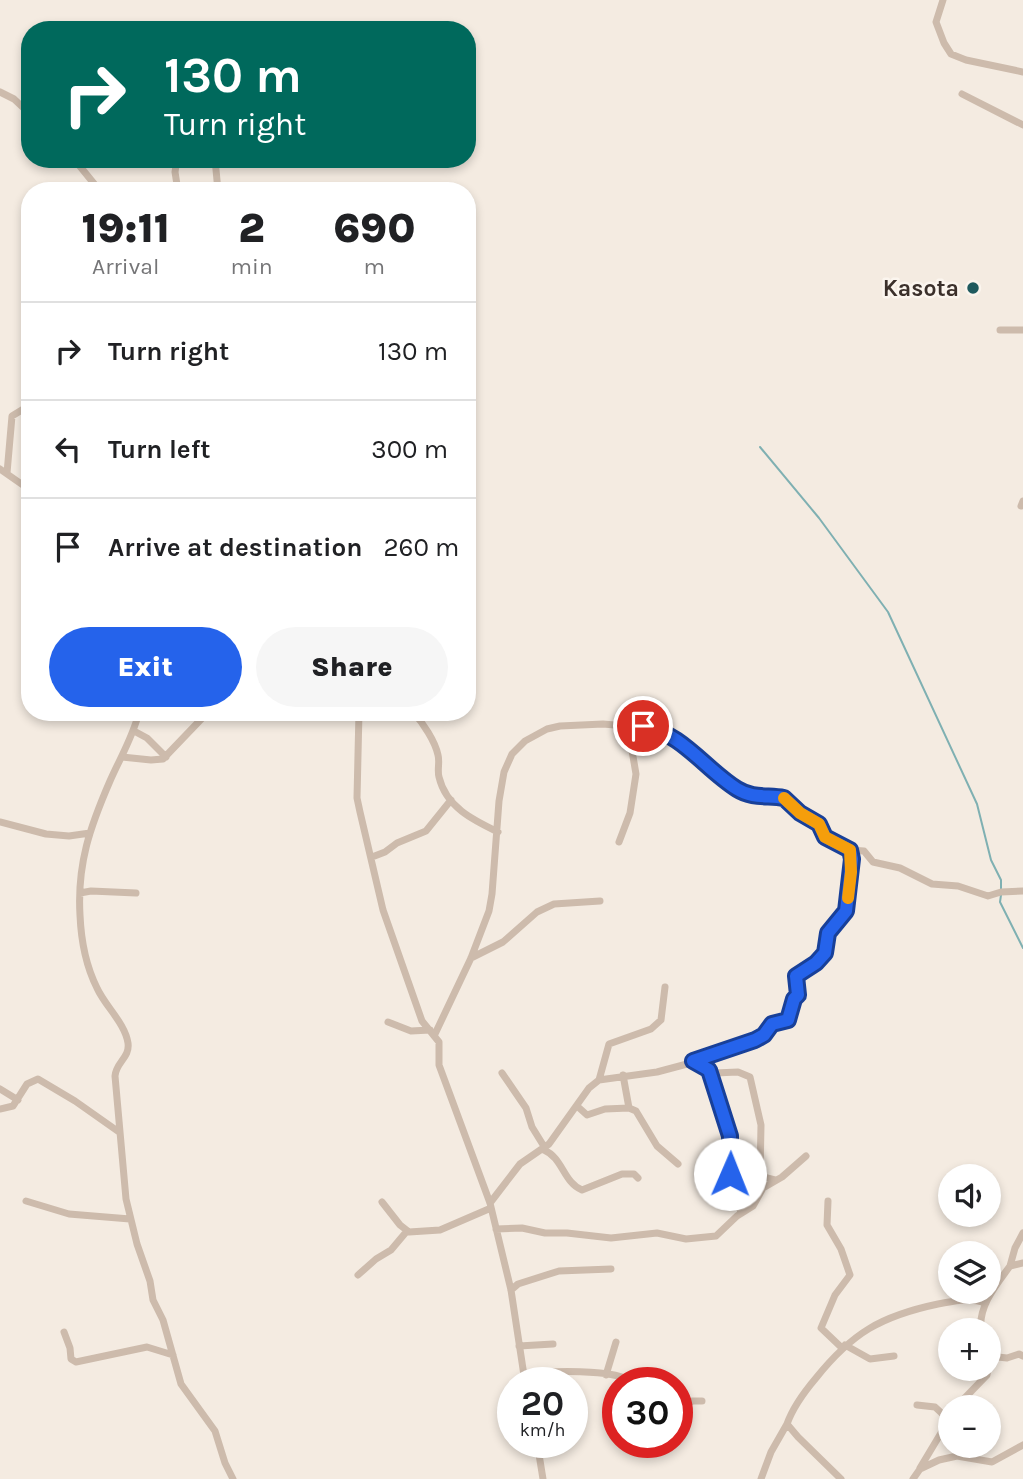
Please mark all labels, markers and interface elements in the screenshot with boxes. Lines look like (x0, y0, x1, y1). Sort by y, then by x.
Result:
text: 130 m (164, 47, 302, 104)
icon: right (49, 49, 140, 140)
text: Turn right (164, 106, 306, 143)
text: 19:11 (82, 203, 170, 253)
text: 2 (238, 203, 265, 253)
text: 690 (333, 203, 415, 253)
text: Arrival (92, 253, 159, 280)
text: min (230, 253, 273, 280)
text: m (364, 253, 385, 280)
place label: Kasota (883, 275, 959, 302)
marker: Kasota (965, 280, 981, 296)
icon: right (49, 332, 87, 370)
text: Turn right (108, 336, 229, 367)
text: 130 m (378, 336, 448, 367)
icon: left (49, 430, 87, 468)
text: Turn left (108, 434, 210, 465)
text: 300 m (371, 434, 448, 465)
icon: arrive (49, 528, 87, 566)
text: Arrive at destination (108, 532, 362, 563)
text: 260 m (383, 532, 459, 563)
button: Exit (49, 627, 242, 707)
button: Share (256, 627, 448, 707)
pin (613, 696, 673, 756)
icon: arrive (624, 707, 662, 745)
position arrow (693, 1137, 767, 1211)
map controls (938, 1164, 1001, 1458)
button: sound (938, 1164, 1001, 1227)
button: layers (938, 1241, 1001, 1304)
button: + (938, 1318, 1001, 1381)
speed limit sign: 30 (602, 1367, 693, 1458)
text: 20 (521, 1383, 564, 1424)
button: − (938, 1395, 1001, 1458)
text: km/h (520, 1419, 565, 1441)

